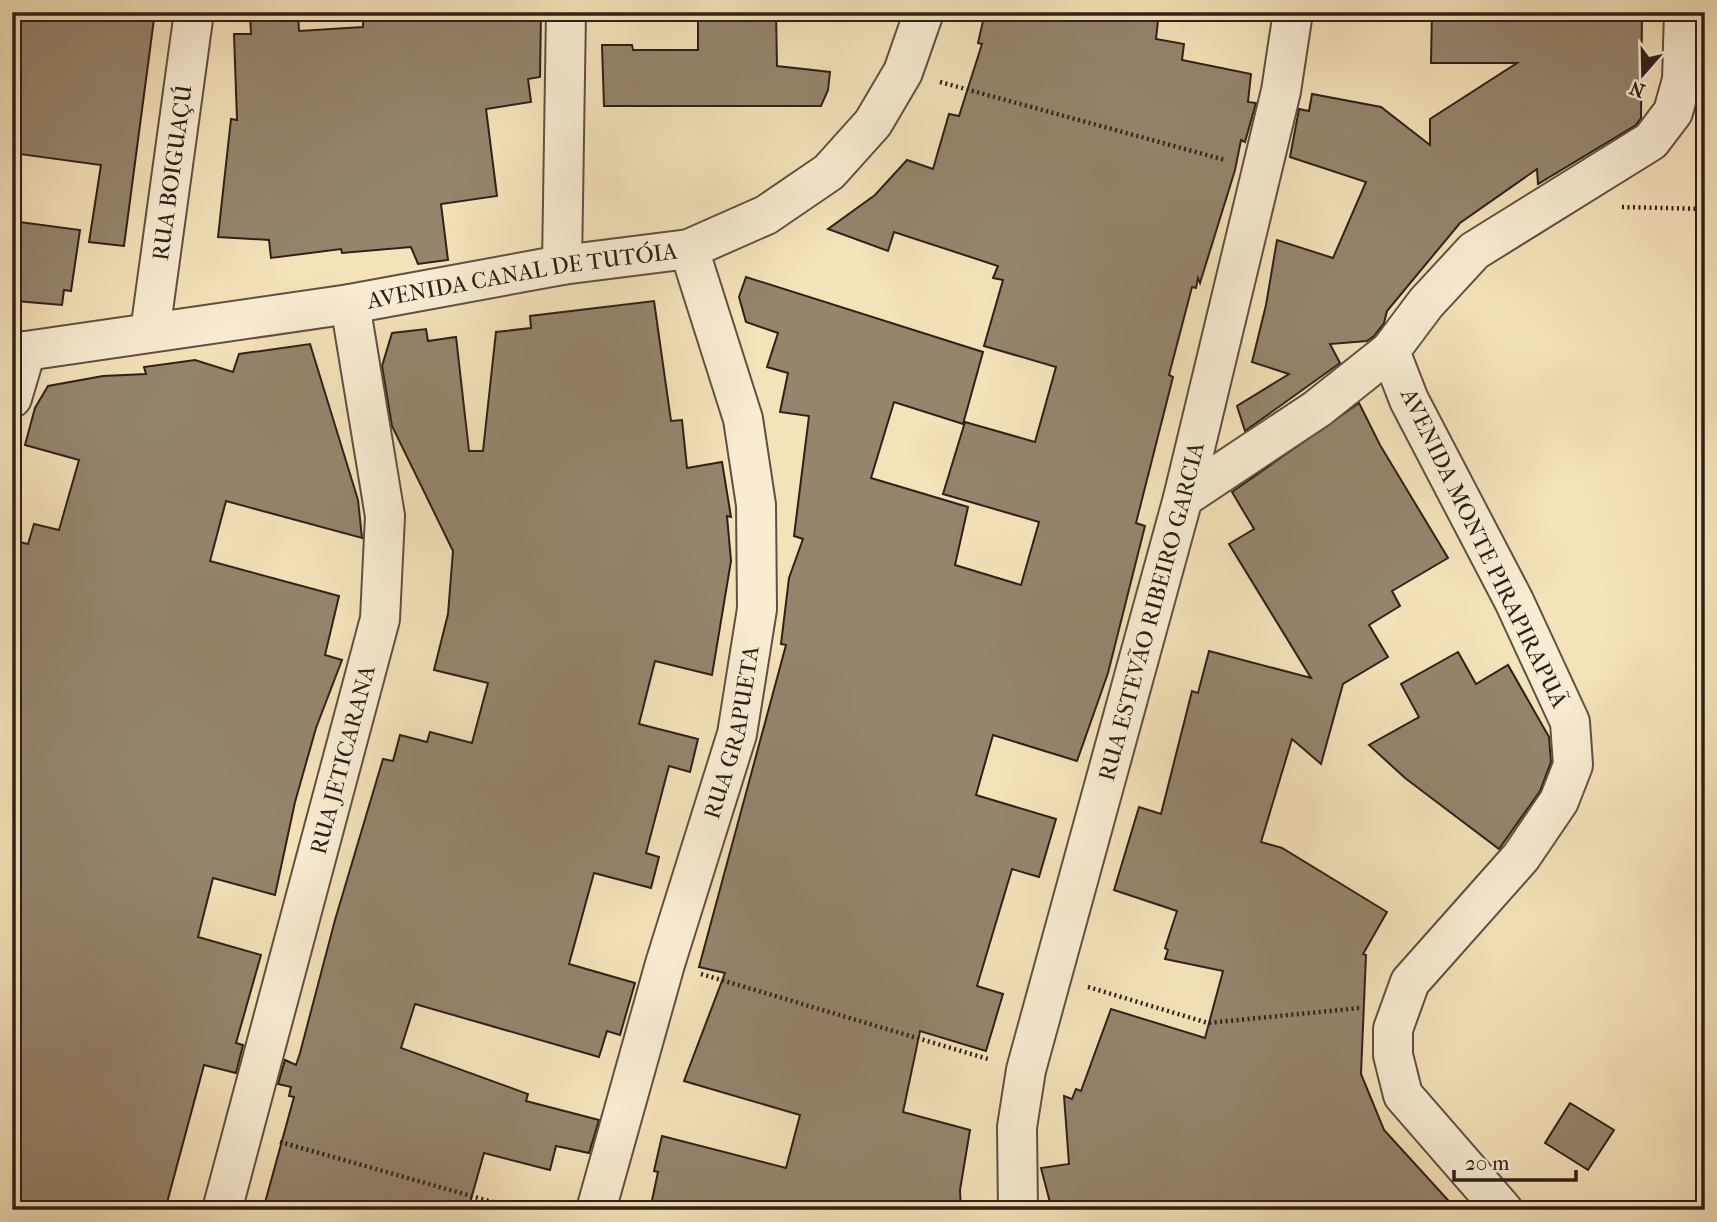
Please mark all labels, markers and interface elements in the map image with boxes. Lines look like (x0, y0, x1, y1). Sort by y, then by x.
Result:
north arrow (1608, 38, 1678, 108)
text: N (1626, 76, 1648, 102)
street label: RUA BOIGUAÇÚ (146, 83, 197, 262)
street label: AVENIDA CANAL DE TUTÓIA (364, 237, 680, 314)
street label: AVENIDA MONTE PIRAPIRAPUÃ (1394, 383, 1574, 713)
street label: RUA ESTEVÃO RIBEIRO GARCIA (1093, 438, 1210, 784)
street label: RUA GRAPUETA (698, 643, 765, 822)
street label: RUA JETICARANA (304, 661, 381, 857)
scale bar (1454, 1138, 1577, 1182)
text: 20 m (1465, 1151, 1510, 1175)

